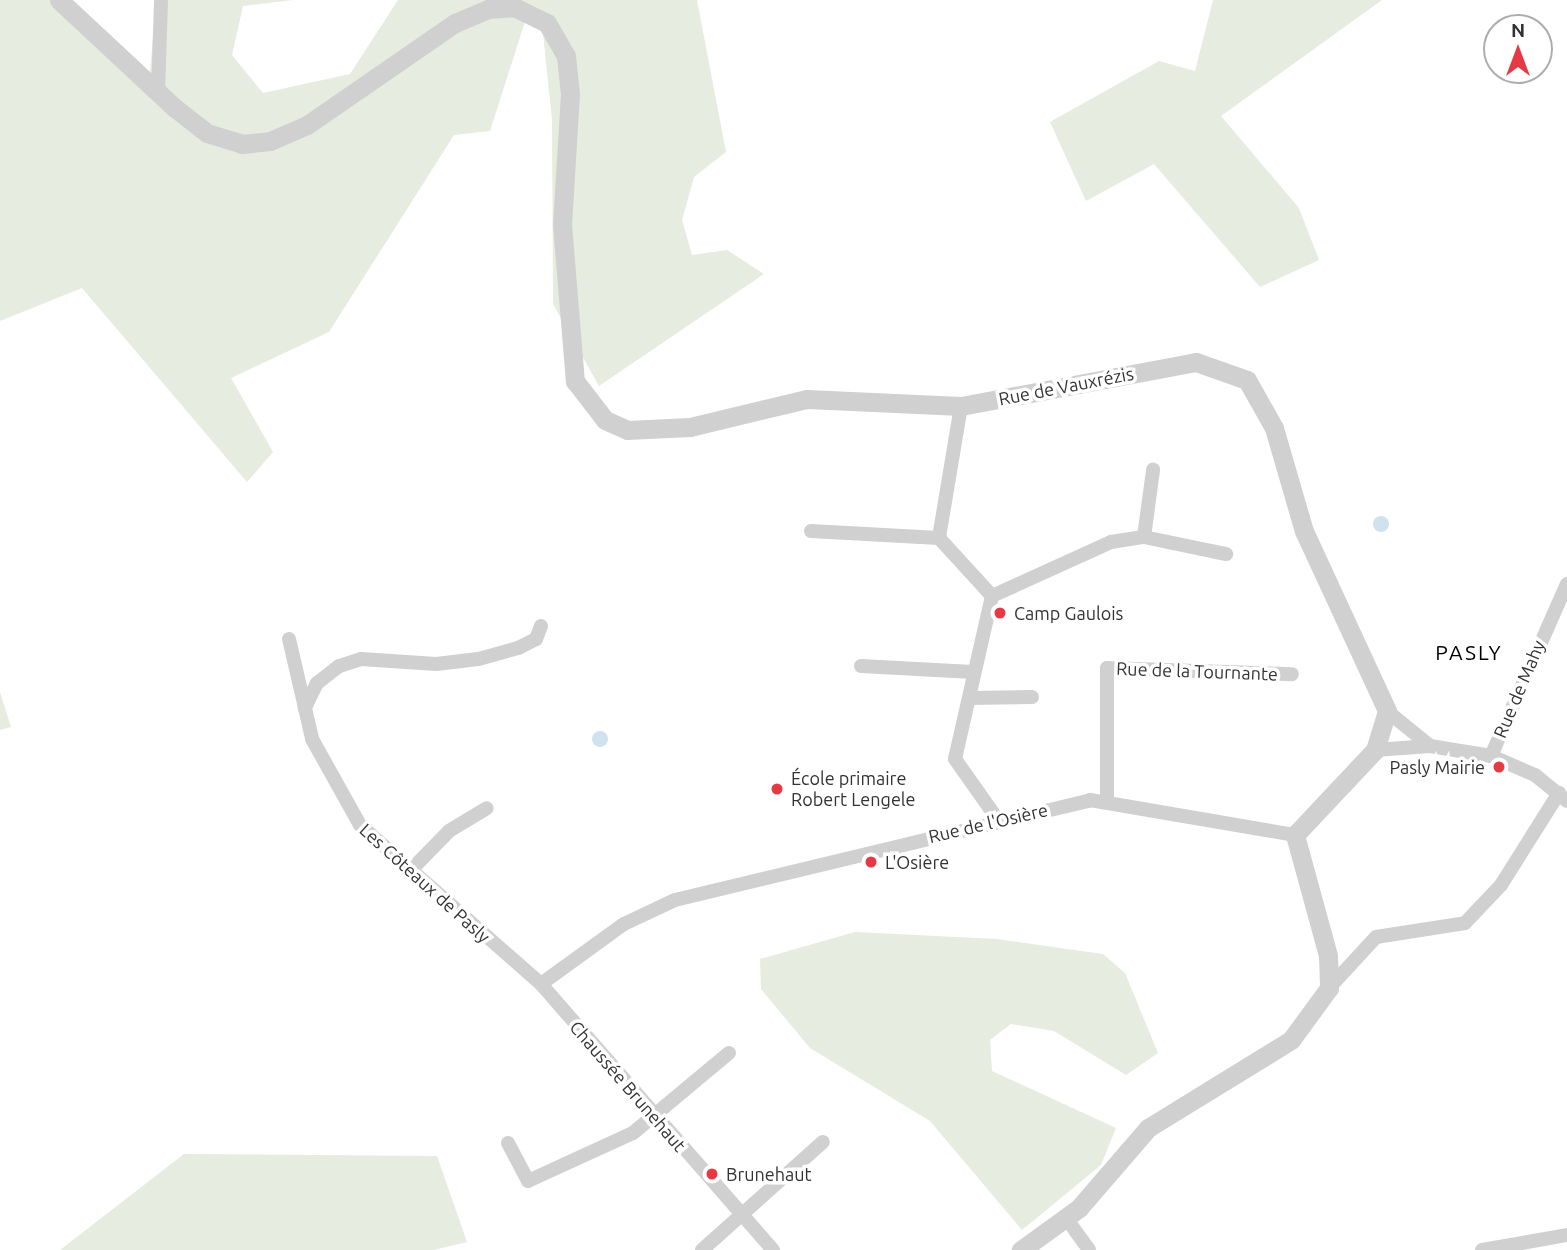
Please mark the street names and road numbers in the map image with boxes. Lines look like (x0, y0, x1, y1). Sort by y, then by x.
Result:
street label: Rue de Vauxrézis (997, 362, 1135, 410)
street label: Rue de Mahy (1489, 637, 1549, 741)
street label: Rue de la Tournante (1116, 657, 1278, 685)
street label: Rue de l'Osière (926, 799, 1050, 847)
street label: Les Côteaux de Pasly (355, 819, 495, 947)
street label: Chaussée Brunehaut (565, 1016, 691, 1156)

